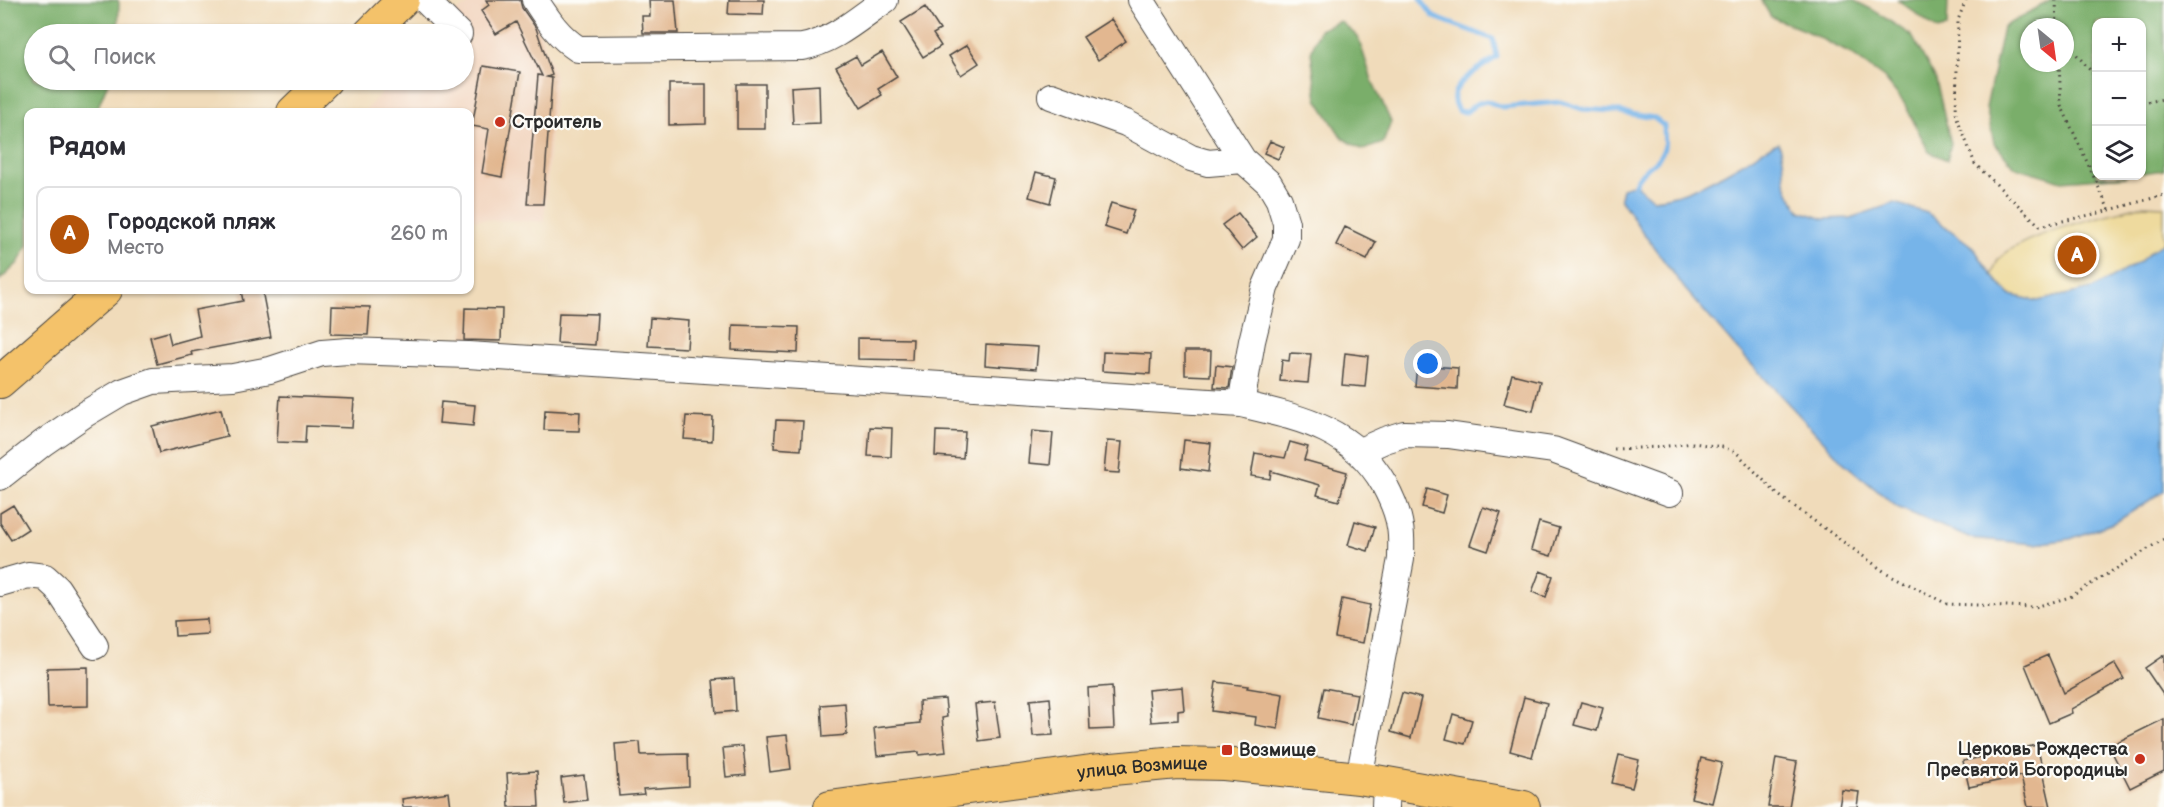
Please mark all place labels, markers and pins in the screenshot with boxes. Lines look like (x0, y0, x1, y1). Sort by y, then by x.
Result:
place label: Строитель (512, 112, 602, 133)
marker: Строитель (493, 115, 507, 129)
pin: A (2058, 232, 2096, 278)
place label: Церковь Рождества Пресвятой Богородицы (1926, 739, 2129, 781)
place label: Возмище (1239, 740, 1316, 761)
marker: Возмище (1220, 743, 1234, 757)
marker: Церковь Рождества Пресвятой Богородицы (2133, 752, 2147, 766)

